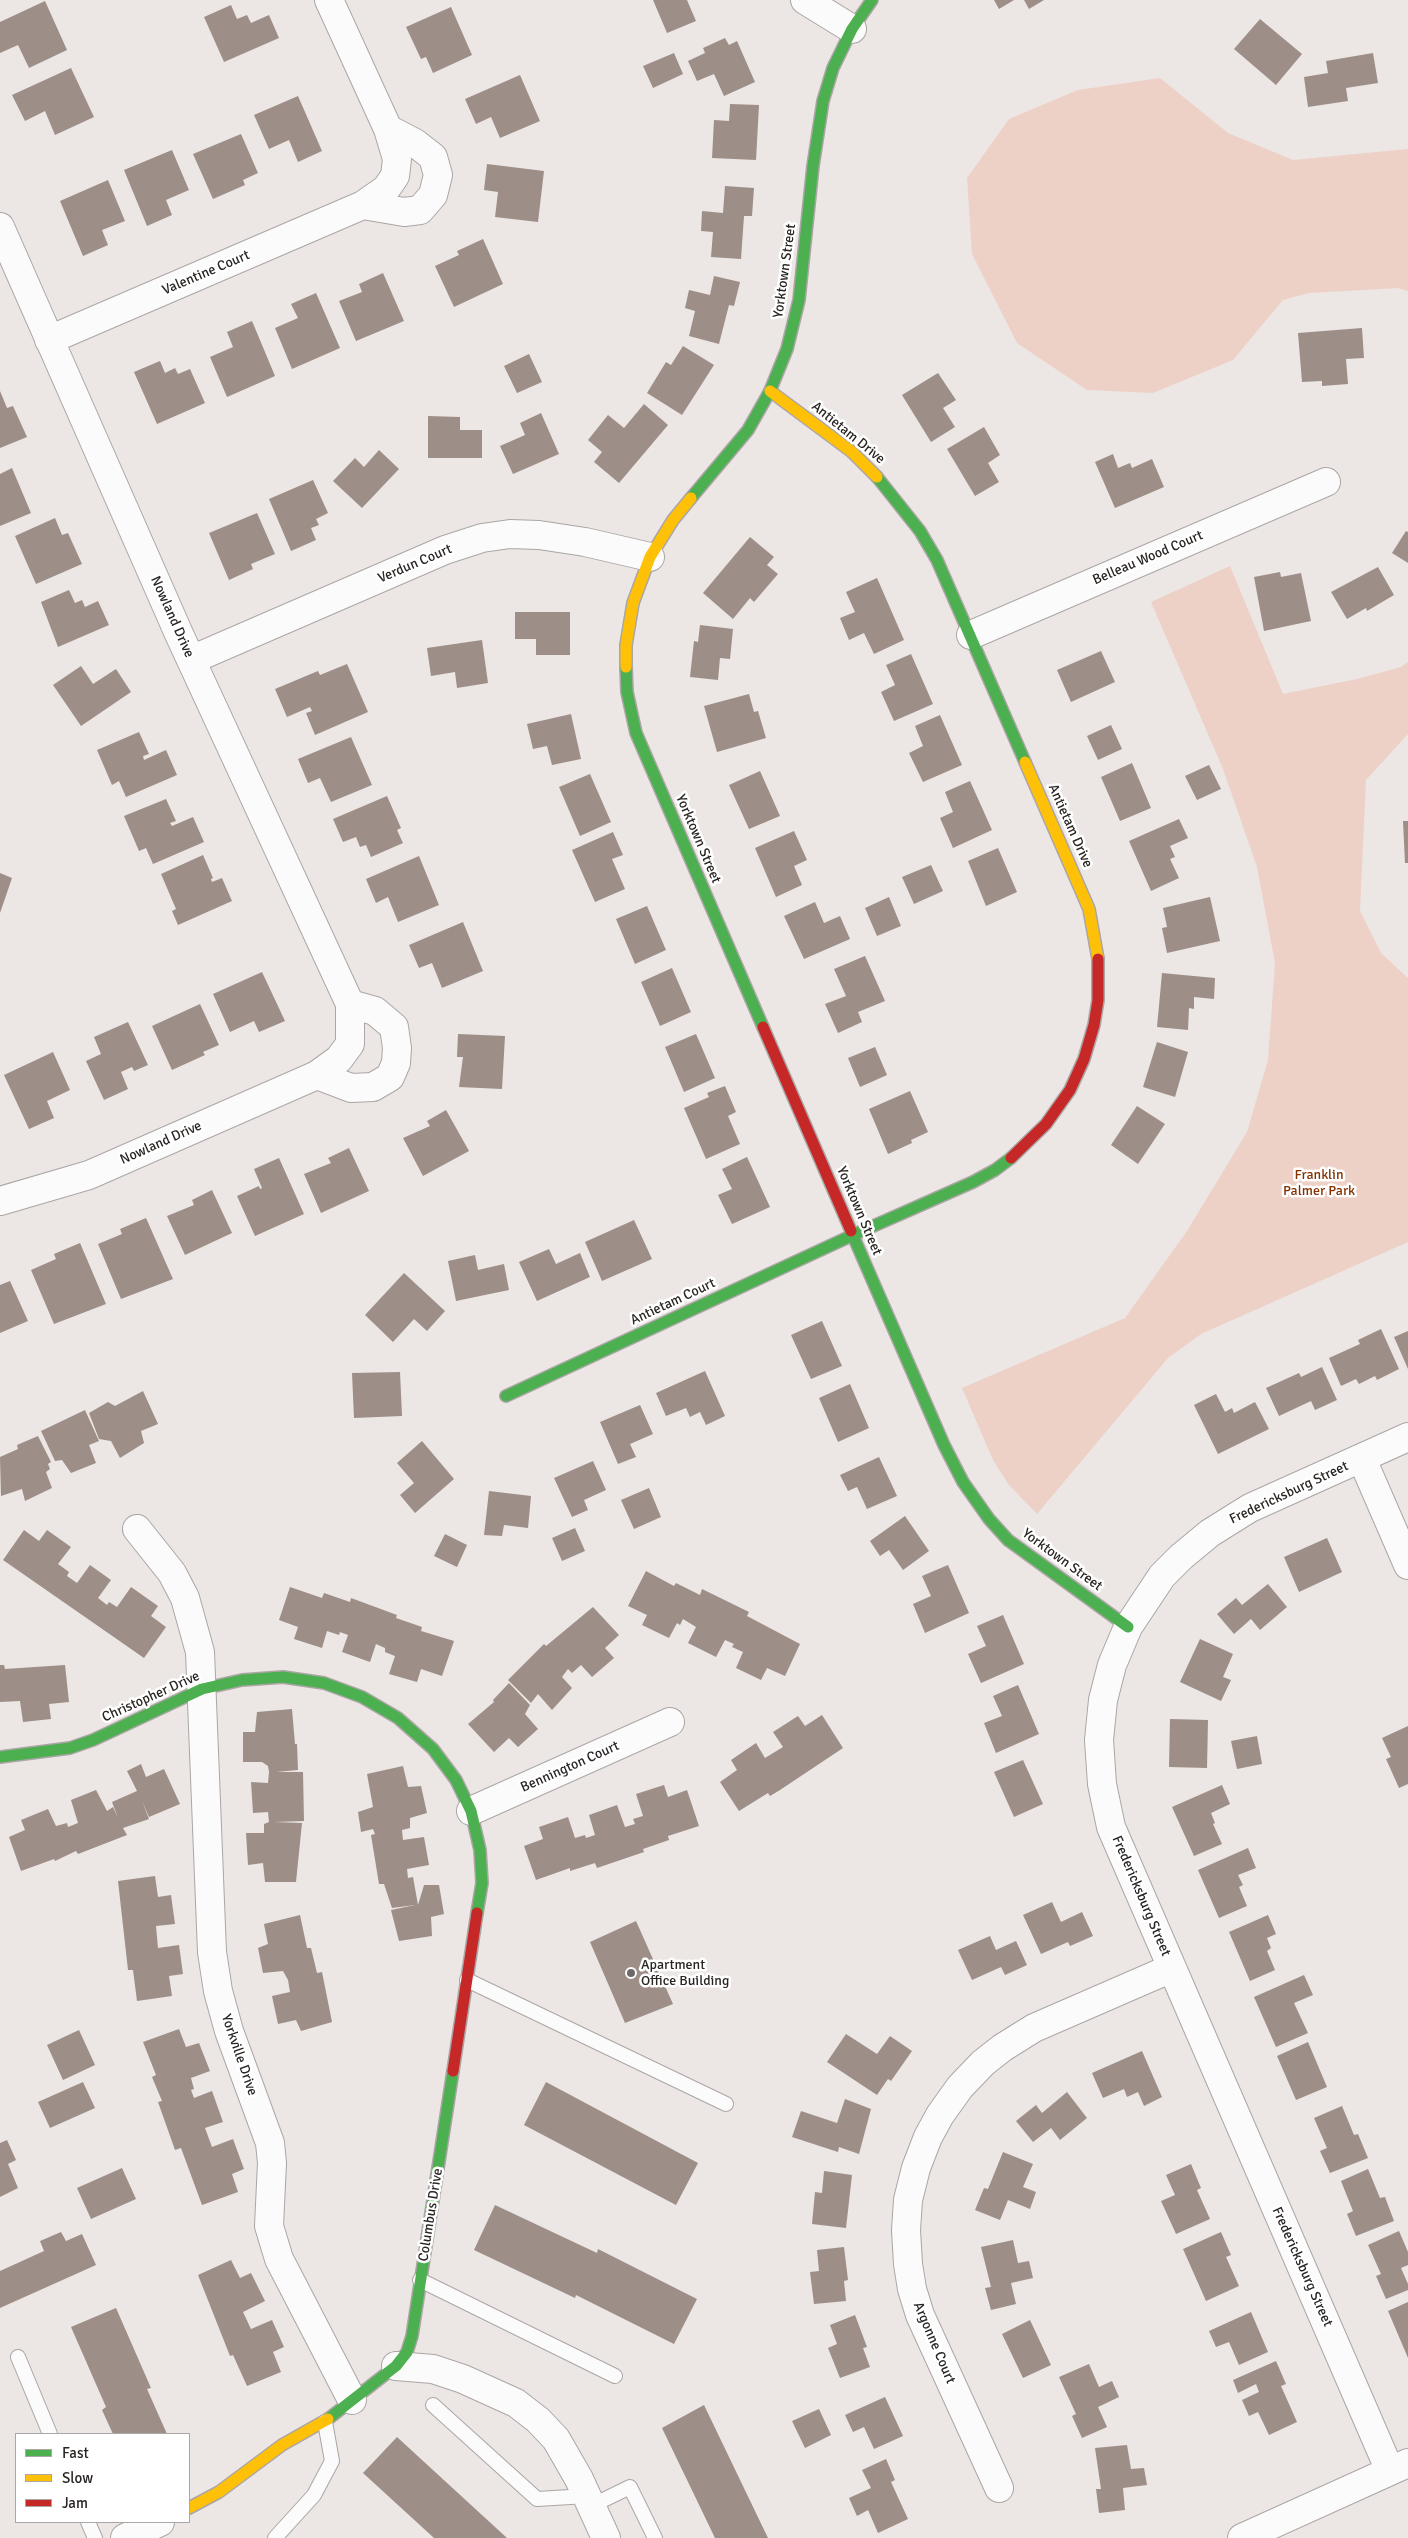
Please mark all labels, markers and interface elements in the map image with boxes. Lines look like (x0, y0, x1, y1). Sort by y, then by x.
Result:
street label: Yorktown Street (770, 223, 800, 319)
street label: Valentine Court (160, 247, 252, 299)
street label: Antietam Drive (808, 398, 888, 468)
street label: Belleau Wood Court (1090, 527, 1206, 589)
street label: Verdun Court (375, 541, 455, 587)
street label: Nowland Drive (147, 574, 197, 660)
street label: Antietam Drive (1044, 782, 1096, 870)
street label: Yorktown Street (672, 792, 724, 886)
street label: Nowland Drive (118, 1118, 204, 1168)
street label: Yorktown Street (833, 1164, 885, 1258)
park label: Franklin Palmer Park (1283, 1167, 1355, 1200)
street label: Antietam Court (628, 1275, 718, 1329)
street label: Fredericksburg Street (1227, 1458, 1351, 1528)
street label: Yorktown Street (1019, 1525, 1105, 1595)
street label: Christopher Drive (100, 1668, 202, 1726)
street label: Bennington Court (518, 1738, 622, 1796)
street label: Fredericksburg Street (1108, 1833, 1174, 1959)
place label: Apartment Office Building (641, 1957, 729, 1990)
marker: Apartment Office Building (625, 1967, 637, 1979)
street label: Yorkville Drive (217, 2012, 261, 2098)
street label: Columbus Drive (415, 2167, 447, 2263)
street label: Fredericksburg Street (1268, 2205, 1336, 2329)
street label: Argonne Court (909, 2300, 959, 2386)
legend (15, 2433, 190, 2523)
text: Fast (62, 2444, 89, 2462)
text: Slow (62, 2469, 93, 2487)
text: Jam (62, 2494, 88, 2512)

